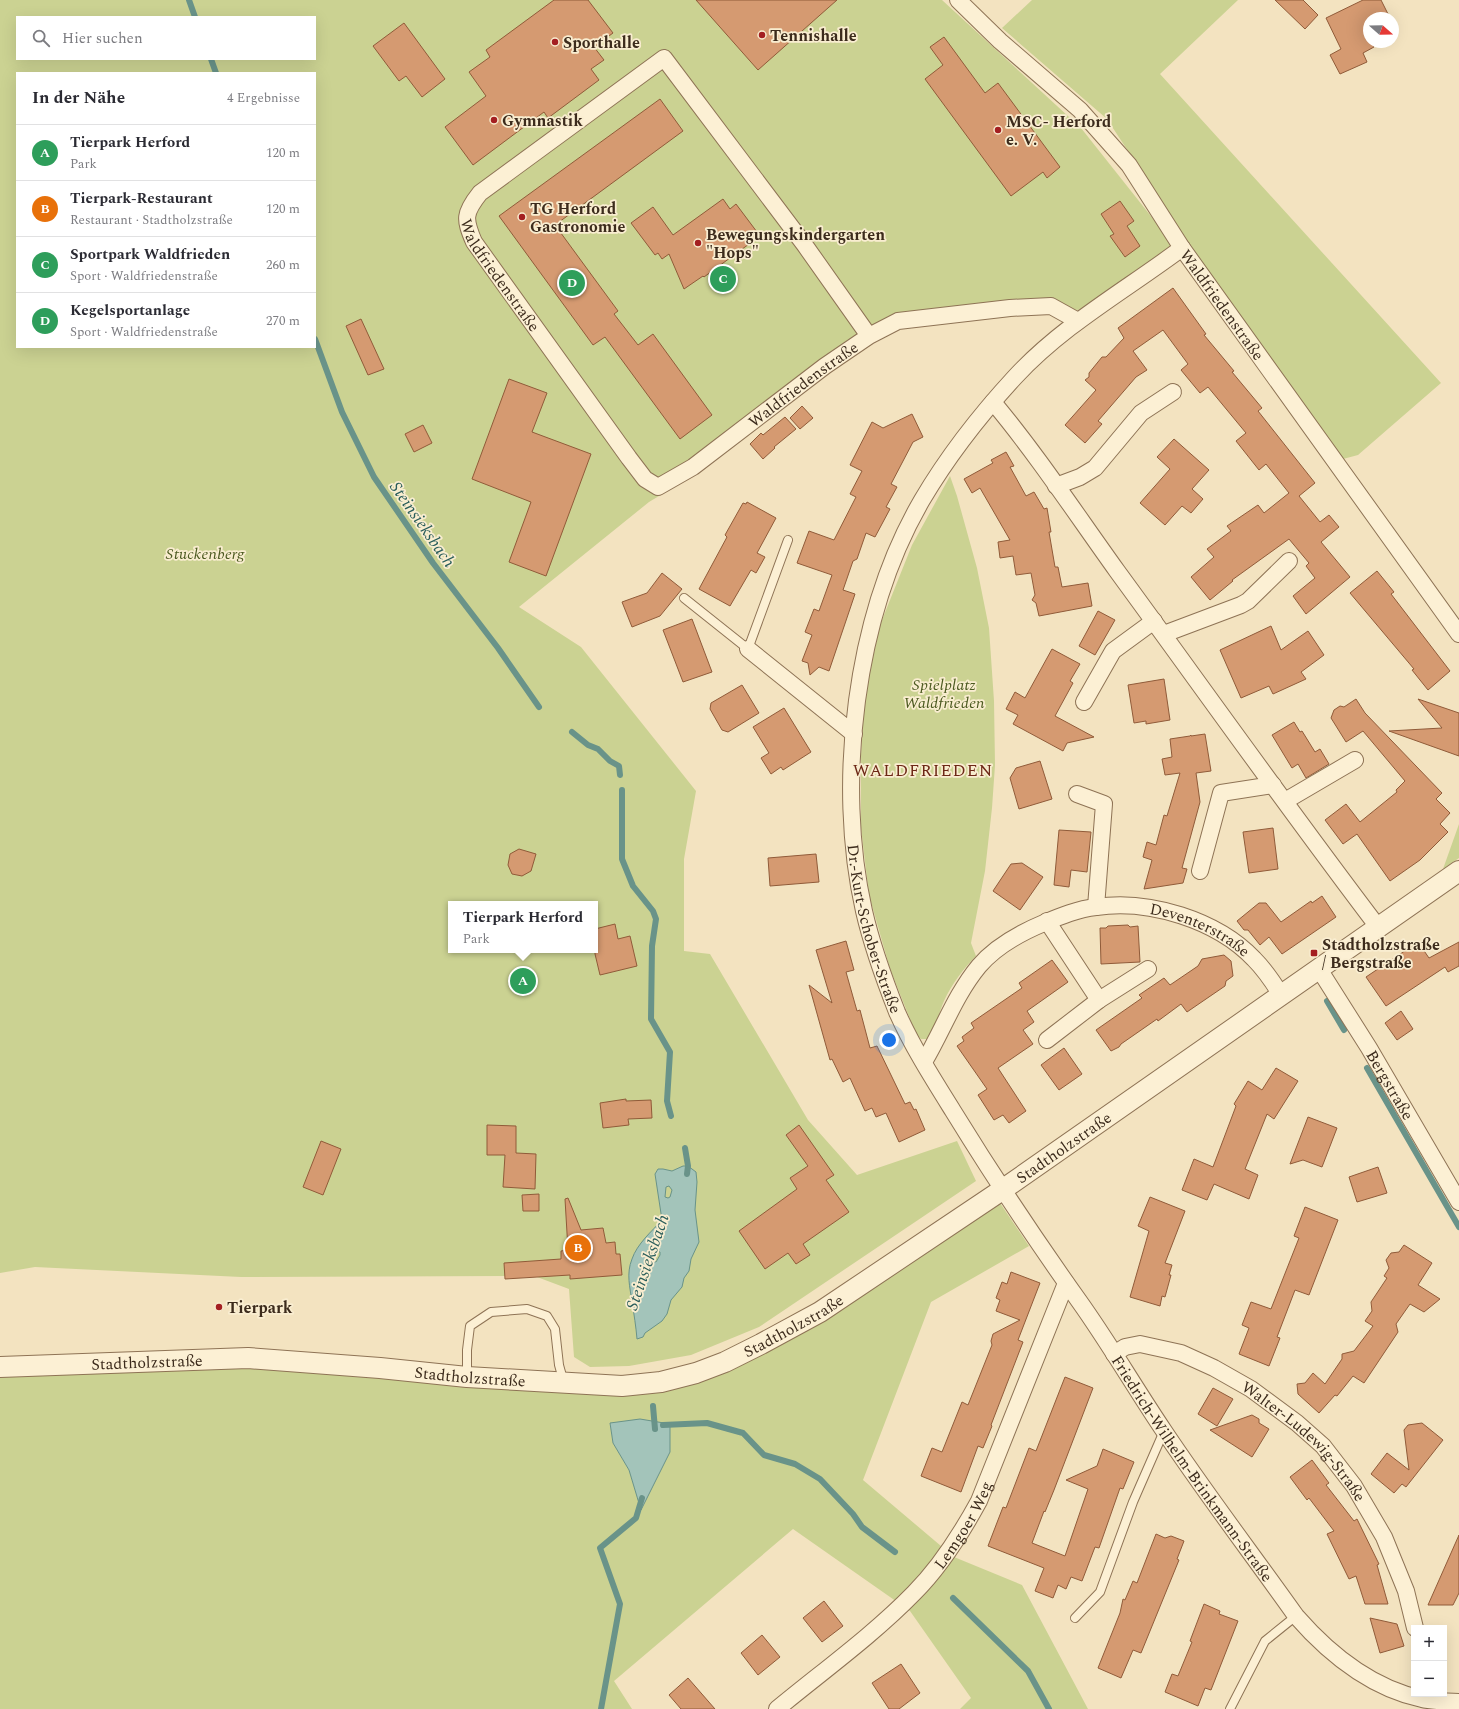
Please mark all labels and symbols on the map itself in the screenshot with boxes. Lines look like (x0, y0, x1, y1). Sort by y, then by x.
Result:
north arrow (1363, 12, 1399, 48)
place label: Tennishalle (770, 24, 857, 48)
marker: Tennishalle (757, 30, 767, 40)
place label: Sporthalle (563, 31, 640, 55)
marker: Sporthalle (550, 37, 560, 47)
place label: Gymnastik (502, 109, 583, 133)
place label: MSC- Herford e. V. (1006, 110, 1111, 152)
marker: Gymnastik (489, 115, 499, 125)
marker: MSC- Herford e. V. (993, 125, 1003, 135)
place label: TG Herford Gastronomie (530, 197, 626, 239)
marker: TG Herford Gastronomie (517, 212, 527, 222)
street label: Waldfriedenstraße (454, 216, 546, 337)
place label: Bewegungskindergarten "Hops" (706, 223, 885, 265)
marker: Bewegungskindergarten "Hops" (693, 238, 703, 248)
street label: Waldfriedenstraße (1174, 245, 1270, 366)
pin: C (710, 264, 736, 294)
pin: D (559, 268, 585, 298)
street label: Waldfriedenstraße (743, 336, 863, 434)
water label: Steinsieksbach (383, 476, 462, 573)
park label: Stuckenberg (166, 542, 245, 566)
park label: Spielplatz Waldfrieden (904, 673, 985, 715)
district label: WALDFRIEDEN (853, 758, 993, 784)
street label: Dr.-Kurt-Schober-Straße (841, 843, 907, 1017)
street label: Deventerstraße (1148, 897, 1255, 963)
place label: Stadtholzstraße / Bergstraße (1322, 933, 1440, 975)
marker: Stadtholzstraße / Bergstraße (1309, 948, 1319, 958)
pin: A (510, 966, 536, 996)
your location (879, 1030, 899, 1050)
street label: Bergstraße (1360, 1046, 1420, 1125)
street label: Stadtholzstraße (1011, 1106, 1117, 1190)
water label: Steinsieksbach (619, 1211, 677, 1314)
pin: B (565, 1233, 591, 1263)
street label: Stadtholzstraße (739, 1289, 849, 1364)
place label: Tierpark (227, 1296, 293, 1320)
marker: Tierpark (214, 1302, 224, 1312)
street label: Stadtholzstraße (91, 1349, 203, 1377)
street label: Friedrich-Wilhelm-Brinkmann-Straße (1105, 1351, 1279, 1587)
street label: Stadtholzstraße (413, 1361, 526, 1393)
street label: Walter-Ludewig-Straße (1237, 1375, 1372, 1506)
street label: Lemgoer Weg (928, 1478, 999, 1575)

